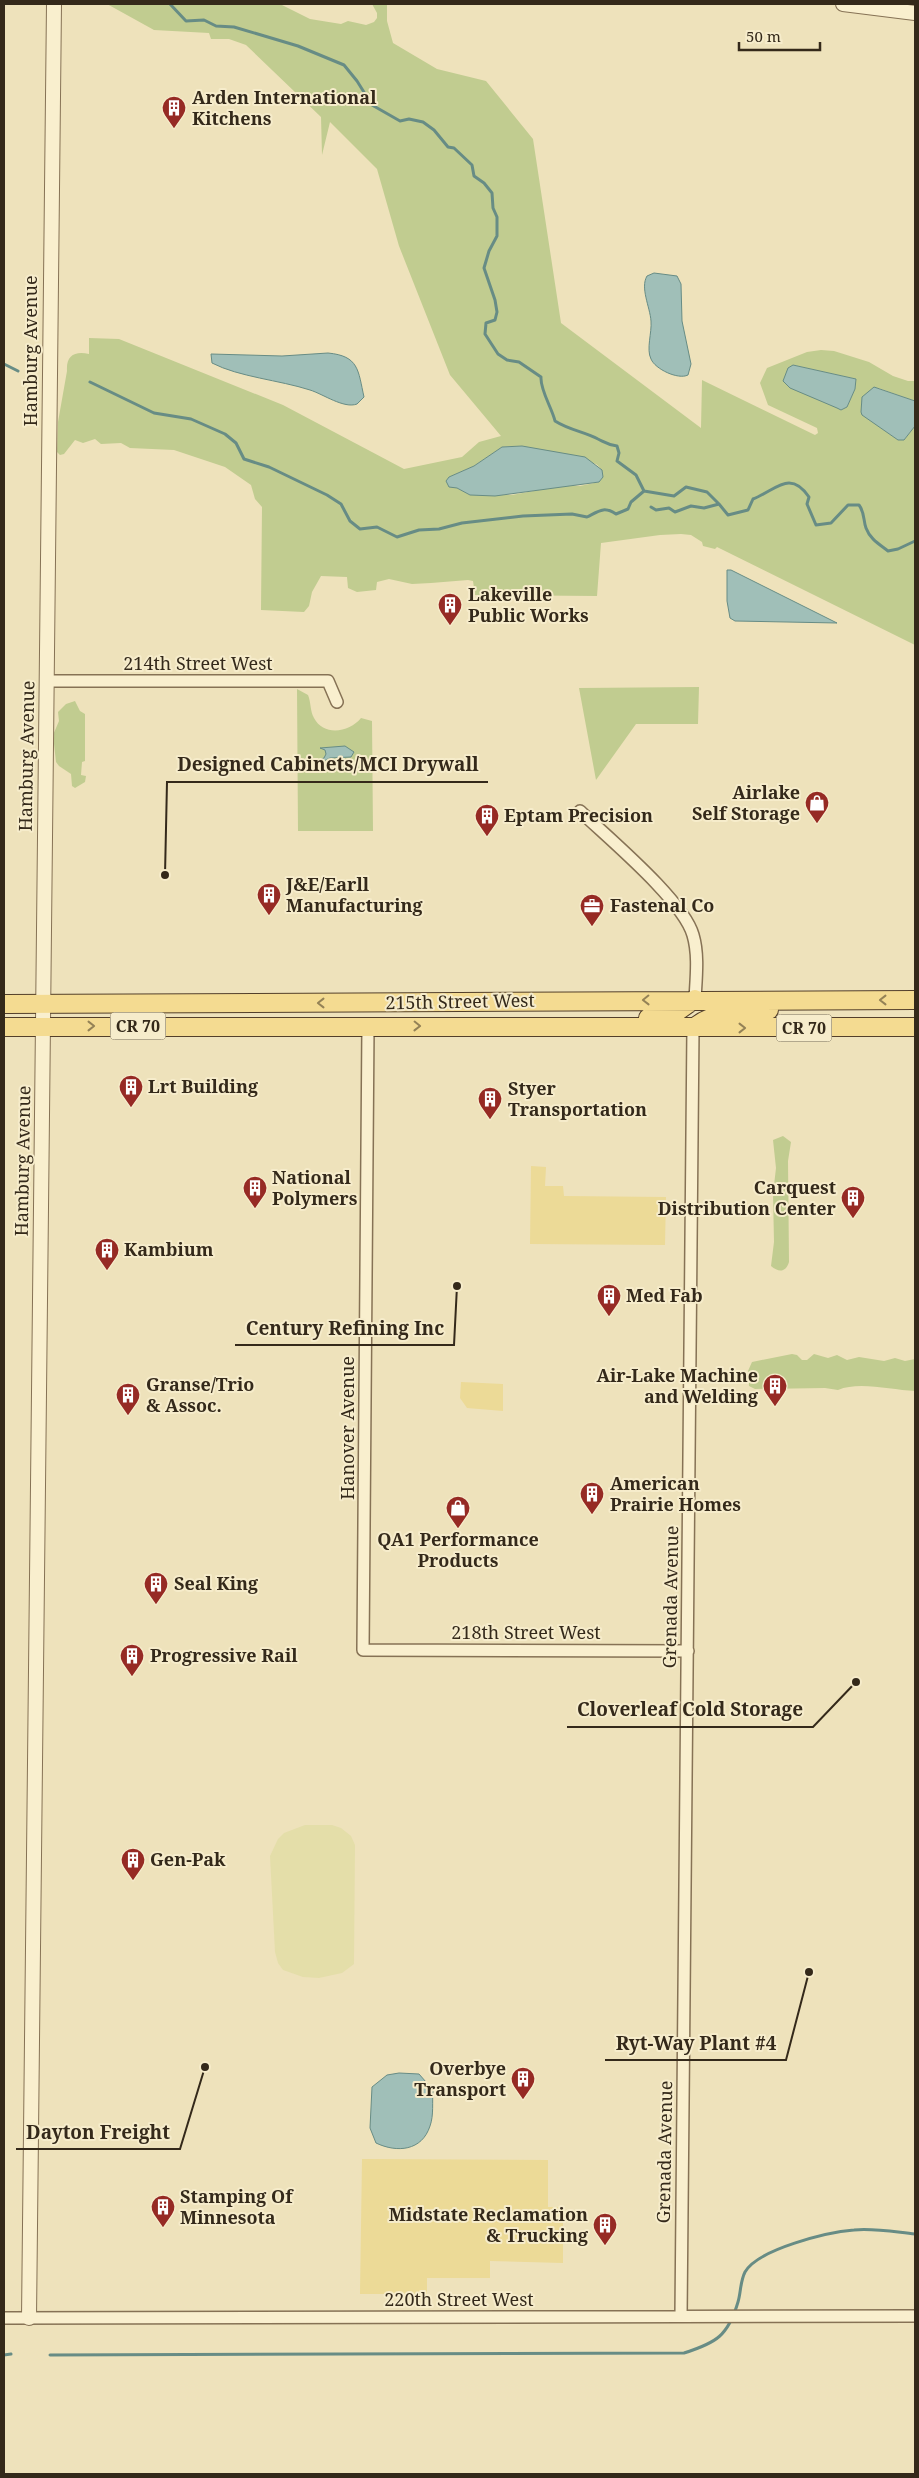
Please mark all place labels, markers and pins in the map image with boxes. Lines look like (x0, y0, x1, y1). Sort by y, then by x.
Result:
place label: Arden International Kitchens (192, 85, 377, 130)
building icon: Arden International Kitchens (161, 95, 187, 129)
place label: Lakeville Public Works (468, 582, 589, 627)
building icon: Lakeville Public Works (437, 592, 463, 626)
callout: Designed Cabinets/MCI Drywall (167, 748, 488, 782)
place label: Airlake Self Storage (692, 780, 800, 825)
shop icon: Airlake Self Storage (804, 790, 830, 824)
building icon: Eptam Precision (474, 803, 500, 837)
place label: Eptam Precision (504, 803, 653, 827)
place label: J&E/Earll Manufacturing (285, 872, 424, 917)
building icon: J&E/Earll Manufacturing (256, 882, 282, 916)
office icon: Fastenal Co (579, 893, 605, 927)
place label: Fastenal Co (610, 893, 714, 917)
building icon: Lrt Building (118, 1074, 144, 1108)
place label: Lrt Building (148, 1074, 259, 1098)
place label: Styer Transportation (508, 1076, 647, 1121)
building icon: Styer Transportation (477, 1086, 503, 1120)
place label: National Polymers (272, 1165, 358, 1210)
building icon: National Polymers (242, 1175, 268, 1209)
place label: Carquest Distribution Center (658, 1175, 837, 1220)
building icon: Carquest Distribution Center (840, 1185, 866, 1219)
building icon: Kambium (94, 1237, 120, 1271)
place label: Kambium (124, 1237, 214, 1261)
building icon: Med Fab (596, 1283, 622, 1317)
place label: Med Fab (626, 1283, 703, 1307)
callout: Century Refining Inc (235, 1311, 454, 1345)
place label: Air-Lake Machine and Welding (596, 1363, 759, 1408)
place label: Granse/Trio & Assoc. (146, 1372, 254, 1417)
building icon: Air-Lake Machine and Welding (762, 1373, 788, 1407)
building icon: Granse/Trio & Assoc. (115, 1382, 141, 1416)
place label: American Prairie Homes (610, 1471, 741, 1516)
building icon: American Prairie Homes (579, 1481, 605, 1515)
shop icon: QA1 Performance Products (445, 1495, 471, 1529)
place label: QA1 Performance Products (377, 1527, 539, 1572)
building icon: Seal King (143, 1571, 169, 1605)
place label: Seal King (174, 1571, 259, 1595)
building icon: Progressive Rail (119, 1643, 145, 1677)
place label: Progressive Rail (150, 1643, 298, 1667)
callout: Cloverleaf Cold Storage (567, 1693, 813, 1727)
building icon: Gen-Pak (120, 1847, 146, 1881)
place label: Gen-Pak (150, 1847, 226, 1871)
callout: Ryt-Way Plant #4 (605, 2026, 786, 2060)
place label: Overbye Transport (414, 2056, 506, 2101)
building icon: Overbye Transport (510, 2066, 536, 2100)
callout: Dayton Freight (16, 2115, 180, 2149)
place label: Stamping Of Minnesota (180, 2184, 294, 2229)
building icon: Stamping Of Minnesota (150, 2194, 176, 2228)
place label: Midstate Reclamation & Trucking (389, 2202, 589, 2247)
building icon: Midstate Reclamation & Trucking (592, 2212, 618, 2246)

